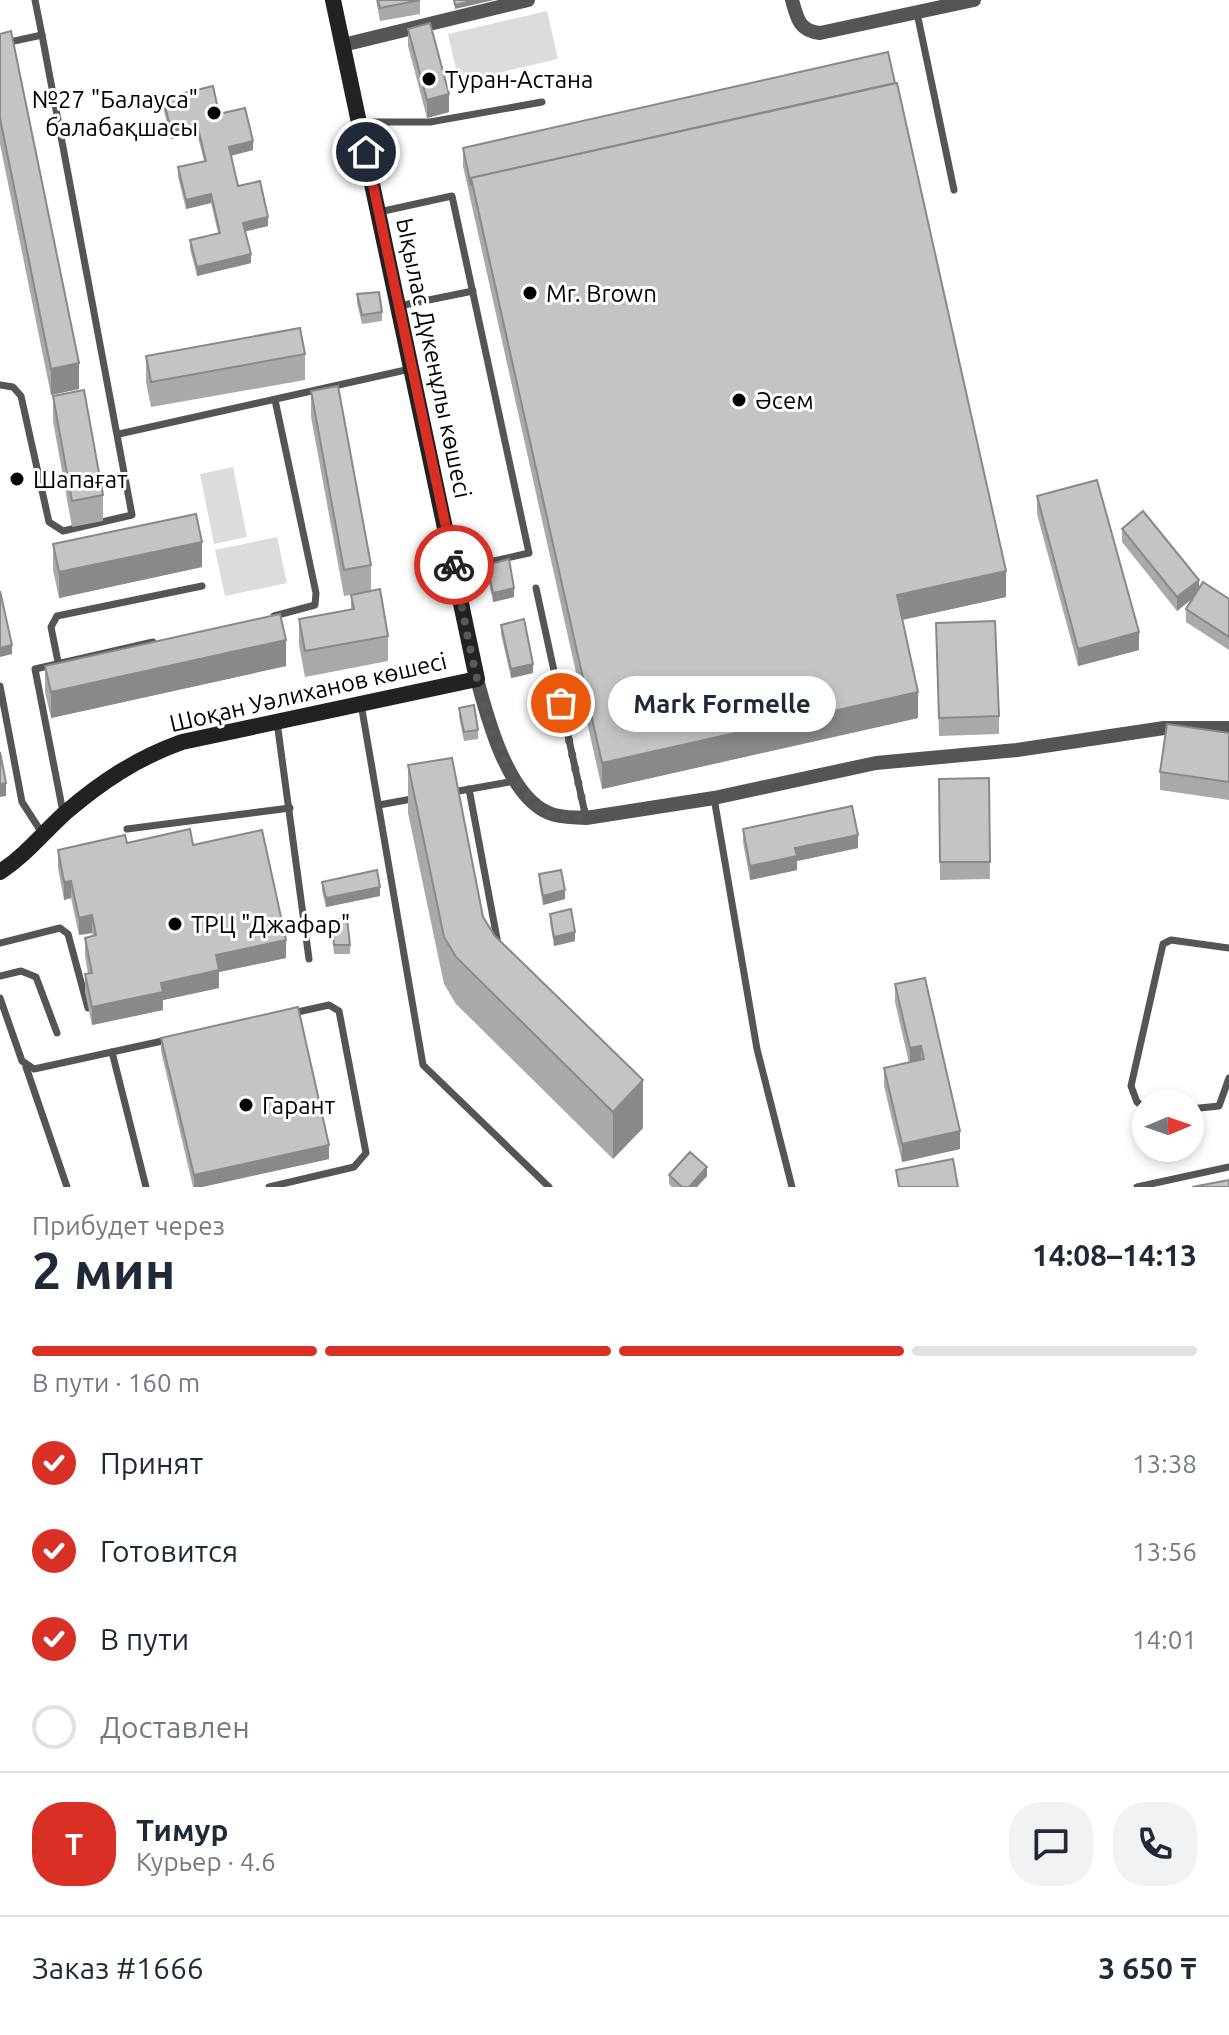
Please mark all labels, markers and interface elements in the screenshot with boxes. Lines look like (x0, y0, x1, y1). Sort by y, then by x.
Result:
place label: Туран-Астана (445, 66, 593, 93)
marker: Туран-Астана (420, 70, 438, 88)
place label: №27 "Балауса" балабақшасы (32, 86, 198, 141)
marker: №27 "Балауса" балабақшасы (205, 104, 223, 122)
pin (332, 118, 400, 186)
icon: home (344, 130, 388, 174)
street label: Ықылас Дүкенұлы көшесі (391, 215, 477, 501)
place label: Mr. Brown (546, 280, 657, 307)
marker: Mr. Brown (521, 284, 539, 302)
place label: Әсем (755, 387, 814, 414)
marker: Әсем (730, 391, 748, 409)
place label: Шапағат (33, 466, 128, 493)
marker: Шапағат (8, 470, 26, 488)
courier (414, 525, 494, 605)
icon: bike (432, 543, 476, 587)
street label: Шоқан Уәлиханов көшесі (167, 647, 449, 737)
pin (527, 669, 595, 737)
callout: Mark Formelle (609, 675, 837, 731)
icon: bag (539, 681, 583, 725)
text: Mark Formelle (633, 689, 811, 718)
place label: ТРЦ "Джафар" (191, 911, 350, 938)
marker: ТРЦ "Джафар" (166, 915, 184, 933)
north arrow (1132, 1090, 1204, 1162)
map controls (1132, 1090, 1204, 1162)
place label: Гарант (262, 1092, 336, 1119)
marker: Гарант (237, 1096, 255, 1114)
text: Прибудет через (32, 1211, 225, 1240)
text: 14:08–14:13 (1032, 1238, 1197, 1272)
text: 2 мин (32, 1241, 175, 1299)
text: В пути · 160 m (32, 1368, 200, 1397)
icon: check (32, 1441, 76, 1485)
text: Принят (100, 1446, 203, 1480)
text: 13:38 (1132, 1449, 1197, 1478)
icon: check (32, 1529, 76, 1573)
text: Готовится (100, 1534, 238, 1568)
text: 13:56 (1132, 1537, 1197, 1566)
icon: check (32, 1617, 76, 1661)
text: В пути (100, 1622, 189, 1656)
text: 14:01 (1132, 1625, 1197, 1654)
text: Доставлен (100, 1710, 250, 1744)
button: chat (1009, 1802, 1093, 1886)
button: phone (1113, 1802, 1197, 1886)
text: Тимур (136, 1813, 228, 1847)
text: Т (65, 1827, 83, 1861)
text: Курьер · 4.6 (136, 1847, 276, 1876)
text: Заказ #1666 (32, 1951, 204, 1985)
text: 3 650 ₸ (1098, 1951, 1197, 1985)

